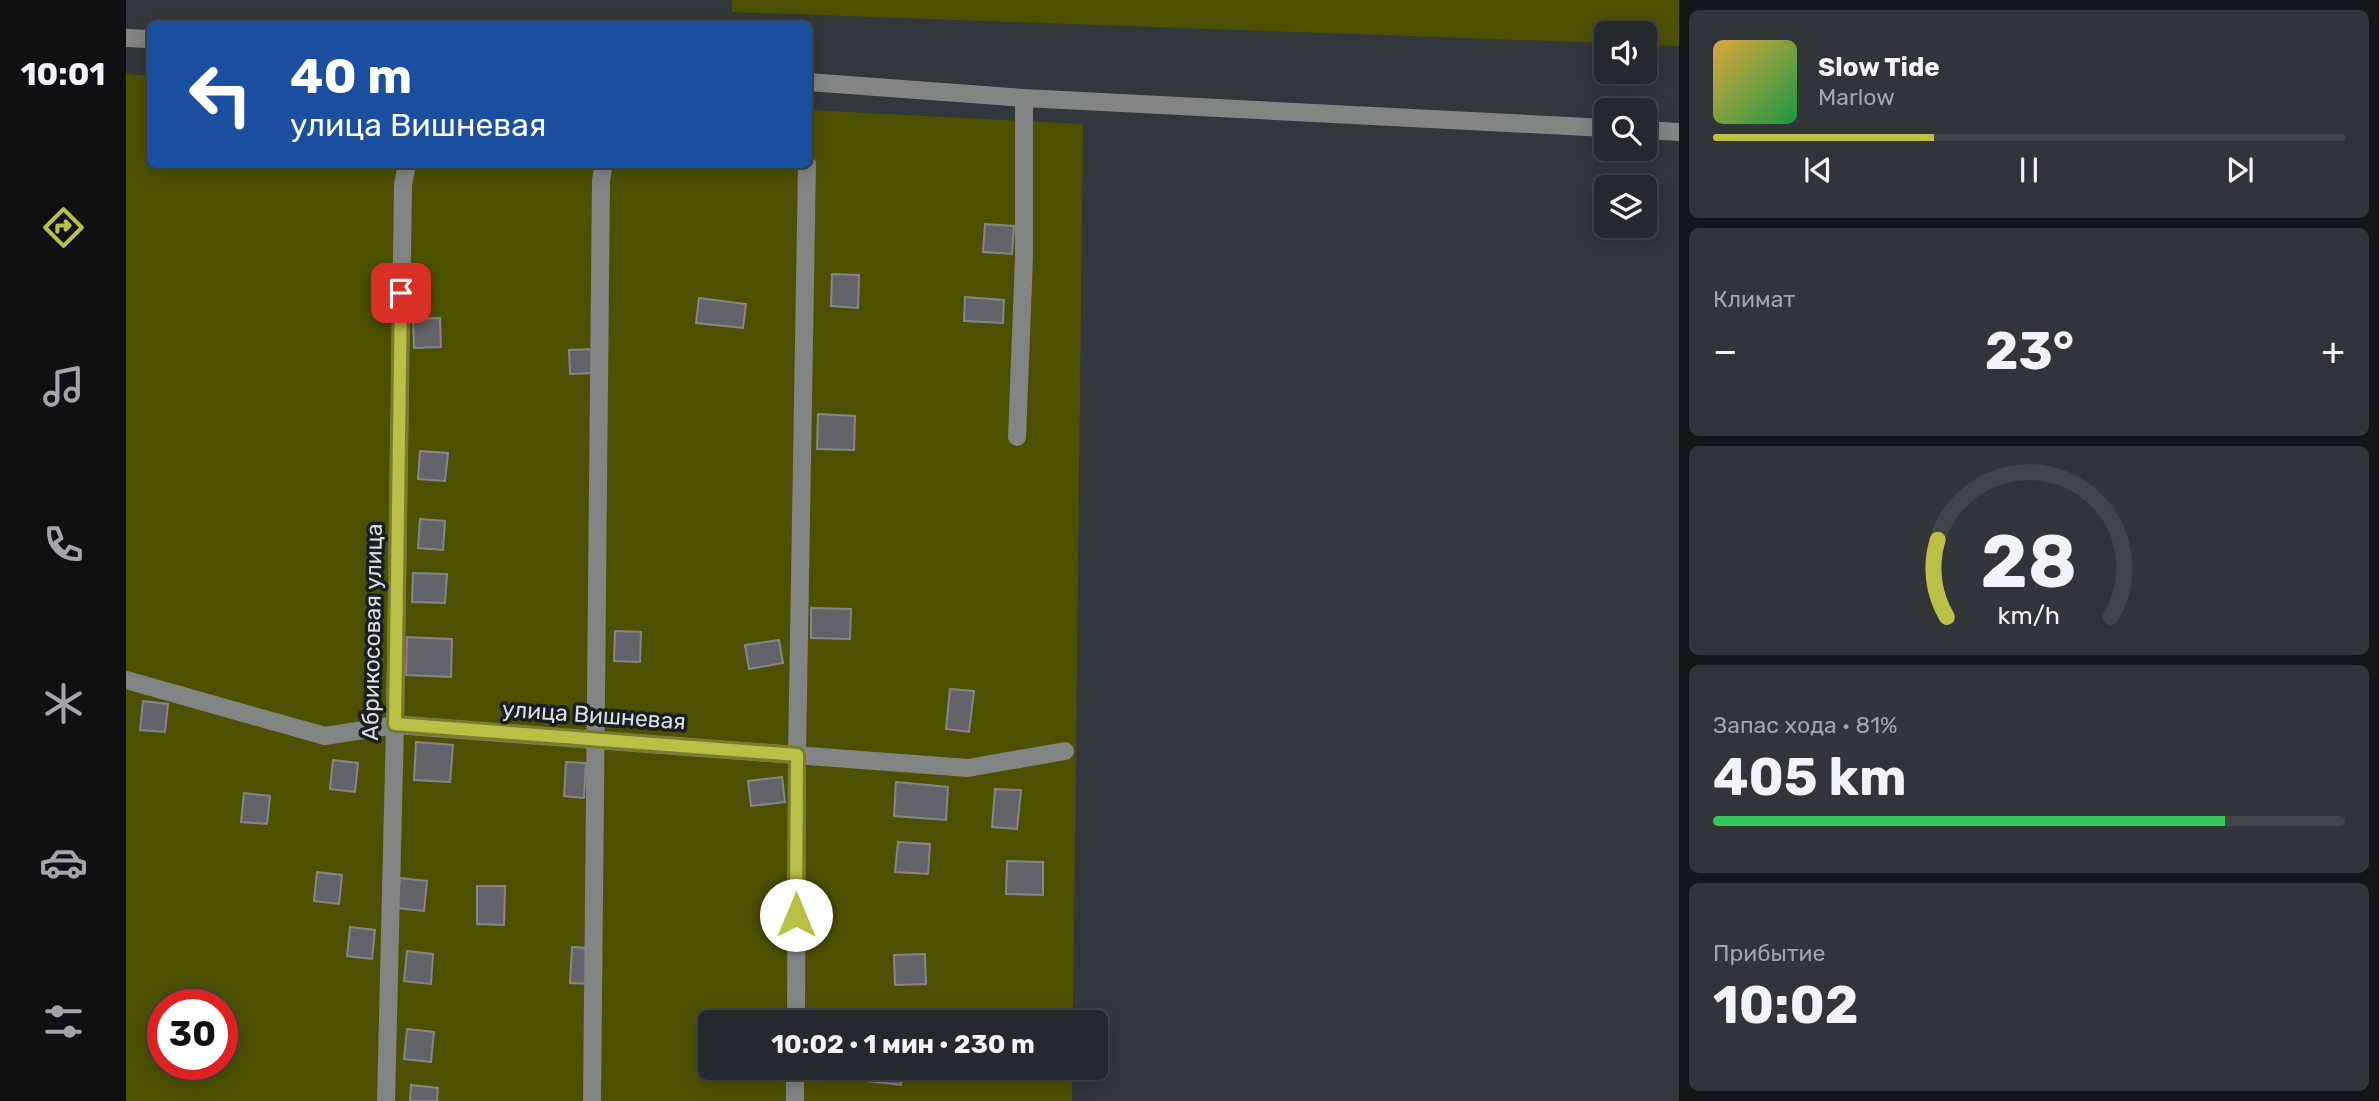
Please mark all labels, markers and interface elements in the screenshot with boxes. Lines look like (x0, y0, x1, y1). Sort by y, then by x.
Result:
map controls (1594, 21, 1657, 238)
button: sound (1594, 21, 1657, 84)
text: 40 m (290, 47, 412, 105)
icon: left (175, 49, 266, 140)
text: Slow Tide (1818, 52, 1940, 83)
text: 10:01 (21, 55, 105, 93)
text: Marlow (1818, 83, 1895, 111)
button: search (1594, 98, 1657, 161)
text: улица Вишневая (290, 106, 546, 144)
icon: previous (1799, 151, 1837, 189)
icon: pause (2010, 151, 2048, 189)
icon: next (2221, 151, 2259, 189)
button: layers (1594, 175, 1657, 238)
icon: directions (39, 203, 88, 252)
pin (371, 263, 431, 323)
icon: arrive (382, 274, 420, 312)
text: Климат (1713, 285, 1795, 313)
text: 23° (1985, 320, 2074, 382)
text: − (1713, 328, 1738, 374)
text: + (2321, 328, 2345, 374)
icon: music (39, 362, 88, 411)
text: 28 (1981, 519, 2077, 605)
icon: phone (39, 520, 88, 569)
street label: Абрикосовая улица (356, 523, 388, 741)
text: km/h (1998, 600, 2060, 629)
icon: climate (39, 679, 88, 728)
street label: улица Вишневая (501, 695, 687, 735)
text: Запас хода · 81% (1713, 711, 1898, 739)
text: 405 km (1713, 746, 1907, 808)
icon: car (39, 838, 88, 887)
position arrow (759, 878, 833, 952)
text: Прибытие (1713, 939, 1825, 967)
text: 10:02 (1713, 974, 1859, 1036)
speed limit sign: 30 (147, 989, 238, 1080)
icon: filters (39, 997, 88, 1046)
text: 10:02 · 1 мин · 230 m (771, 1029, 1035, 1060)

